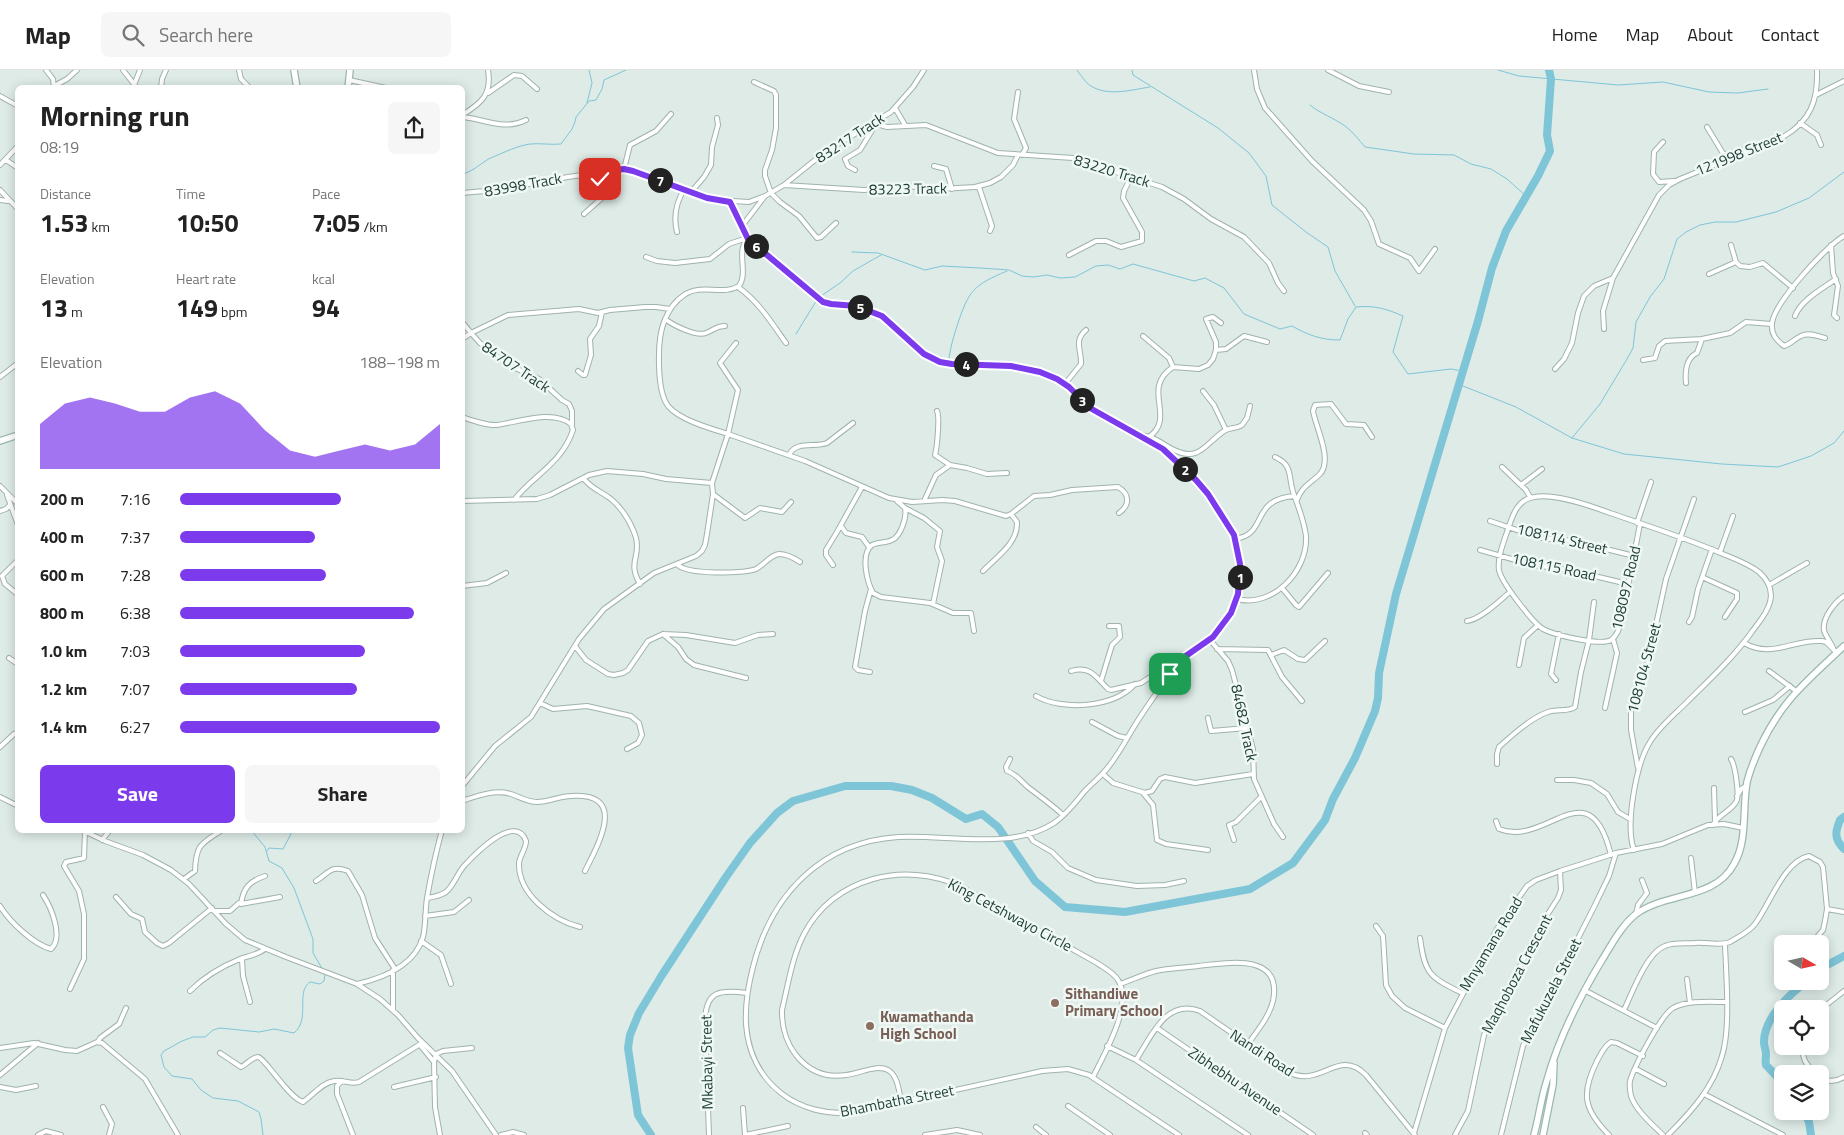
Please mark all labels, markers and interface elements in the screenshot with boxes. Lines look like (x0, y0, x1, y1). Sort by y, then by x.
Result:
search box (101, 12, 451, 57)
text: Map (25, 17, 71, 53)
text: Search here (159, 20, 253, 49)
icon: search (119, 21, 147, 49)
text: Home (1552, 21, 1598, 48)
text: Map (1626, 21, 1659, 48)
text: About (1687, 21, 1733, 48)
text: Contact (1761, 21, 1819, 48)
text: Morning run (40, 94, 190, 137)
button: share (388, 102, 440, 154)
street label: 83217 Track (811, 107, 889, 169)
street label: 121998 Street (1692, 125, 1787, 182)
text: 08:19 (40, 135, 79, 159)
street label: 83220 Track (1071, 148, 1153, 193)
pin (579, 158, 621, 200)
icon: check (586, 165, 614, 193)
street label: 83998 Track (482, 166, 563, 203)
pin: 7 (648, 168, 672, 192)
text: 7 (657, 170, 664, 191)
street label: 83223 Track (869, 176, 947, 201)
text: Distance (40, 183, 91, 204)
text: Time (176, 183, 205, 204)
text: Pace (312, 183, 340, 204)
text: 1.53 (40, 204, 88, 242)
text: 10:50 (176, 204, 238, 242)
text: 7:05 (312, 204, 360, 242)
text: km (88, 216, 110, 237)
text: /km (360, 216, 388, 237)
pin: 6 (744, 234, 768, 258)
text: 6 (753, 236, 760, 257)
text: Elevation (40, 268, 94, 289)
text: Heart rate (176, 268, 236, 289)
text: kcal (312, 268, 335, 289)
text: 13 (40, 289, 68, 327)
text: 149 (176, 289, 218, 327)
text: 94 (312, 289, 340, 327)
pin: 5 (848, 294, 872, 320)
text: 5 (857, 297, 864, 318)
text: m (68, 301, 83, 322)
text: bpm (218, 301, 248, 322)
street label: 84707 Track (477, 335, 555, 398)
text: Elevation (40, 350, 102, 374)
text: 188–198 m (359, 350, 440, 374)
pin: 4 (954, 352, 978, 376)
text: 4 (963, 354, 970, 375)
pin: 3 (1070, 388, 1094, 412)
text: 3 (1079, 390, 1086, 411)
pin: 2 (1172, 456, 1198, 482)
text: 2 (1182, 459, 1189, 480)
text: 200 m (40, 487, 84, 511)
text: 7:16 (120, 487, 150, 511)
street label: 108114 Street (1515, 517, 1610, 560)
text: 400 m (40, 525, 84, 549)
text: 7:37 (120, 525, 150, 549)
street label: 108097 Road (1605, 543, 1646, 632)
street label: 108115 Road (1510, 546, 1599, 587)
text: 600 m (40, 563, 84, 587)
text: 7:28 (120, 563, 150, 587)
pin: 1 (1228, 564, 1252, 590)
text: 1 (1237, 567, 1244, 588)
text: 800 m (40, 601, 84, 625)
text: 6:38 (120, 601, 150, 625)
street label: 108104 Street (1620, 620, 1667, 715)
text: 1.0 km (40, 639, 87, 663)
text: 7:03 (120, 639, 150, 663)
pin (1149, 653, 1191, 695)
icon: arrive (1156, 660, 1184, 688)
text: 1.2 km (40, 677, 87, 701)
text: 7:07 (120, 677, 150, 701)
street label: 84682 Track (1225, 682, 1264, 764)
text: 1.4 km (40, 715, 87, 739)
text: 6:27 (120, 715, 150, 739)
button: Save (40, 765, 235, 823)
button: Share (245, 765, 440, 823)
street label: King Cetshwayo Circle (944, 872, 1076, 957)
street label: Mnyamana Road (1453, 892, 1528, 995)
street label: Maqhoboza Crescent (1475, 909, 1558, 1038)
street label: Mafukuzela Street (1514, 933, 1587, 1047)
north arrow (1774, 935, 1829, 990)
map controls (1774, 935, 1829, 1120)
place label: Sithandiwe Primary School (1065, 982, 1163, 1022)
marker: Sithandiwe Primary School (1049, 997, 1061, 1009)
button: locate (1774, 1000, 1829, 1055)
place label: Kwamathanda High School (880, 1005, 974, 1045)
street label: Mkabayi Street (694, 1014, 719, 1110)
marker: Kwamathanda High School (864, 1020, 876, 1032)
street label: Nandi Road (1226, 1023, 1299, 1082)
street label: Zibhebhu Avenue (1184, 1041, 1287, 1121)
button: layers (1774, 1065, 1829, 1120)
street label: Bhambatha Street (838, 1078, 957, 1123)

